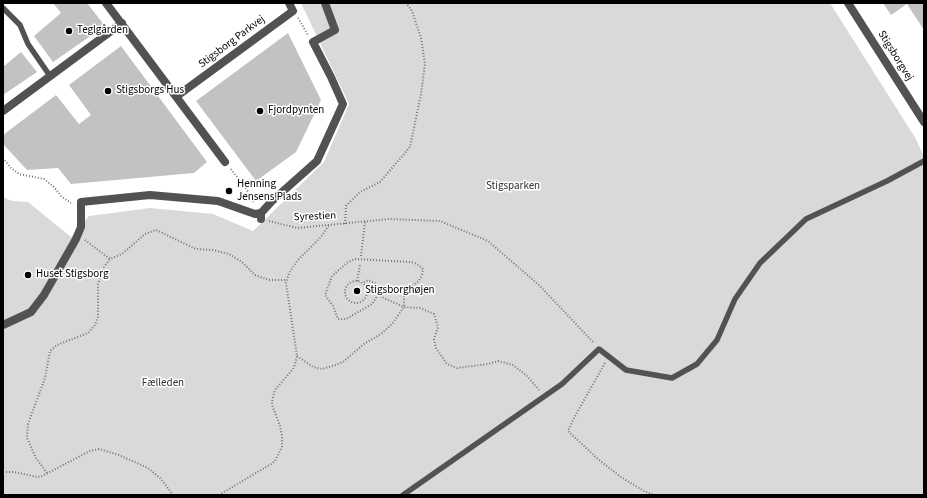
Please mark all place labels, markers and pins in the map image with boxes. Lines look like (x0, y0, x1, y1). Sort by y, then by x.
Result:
place label: Teglgården (77, 24, 128, 38)
marker: Teglgården (64, 26, 74, 36)
place label: Stigsborgs Hus (116, 84, 184, 98)
marker: Stigsborgs Hus (103, 86, 113, 96)
place label: Fjordpynten (268, 104, 324, 118)
marker: Fjordpynten (255, 106, 265, 116)
place label: Henning Jensens Plads (237, 178, 302, 204)
marker: Henning Jensens Plads (224, 186, 234, 196)
place label: Huset Stigsborg (36, 268, 109, 282)
marker: Huset Stigsborg (23, 270, 33, 280)
place label: Stigsborghøjen (365, 284, 435, 298)
marker: Stigsborghøjen (352, 286, 362, 296)

